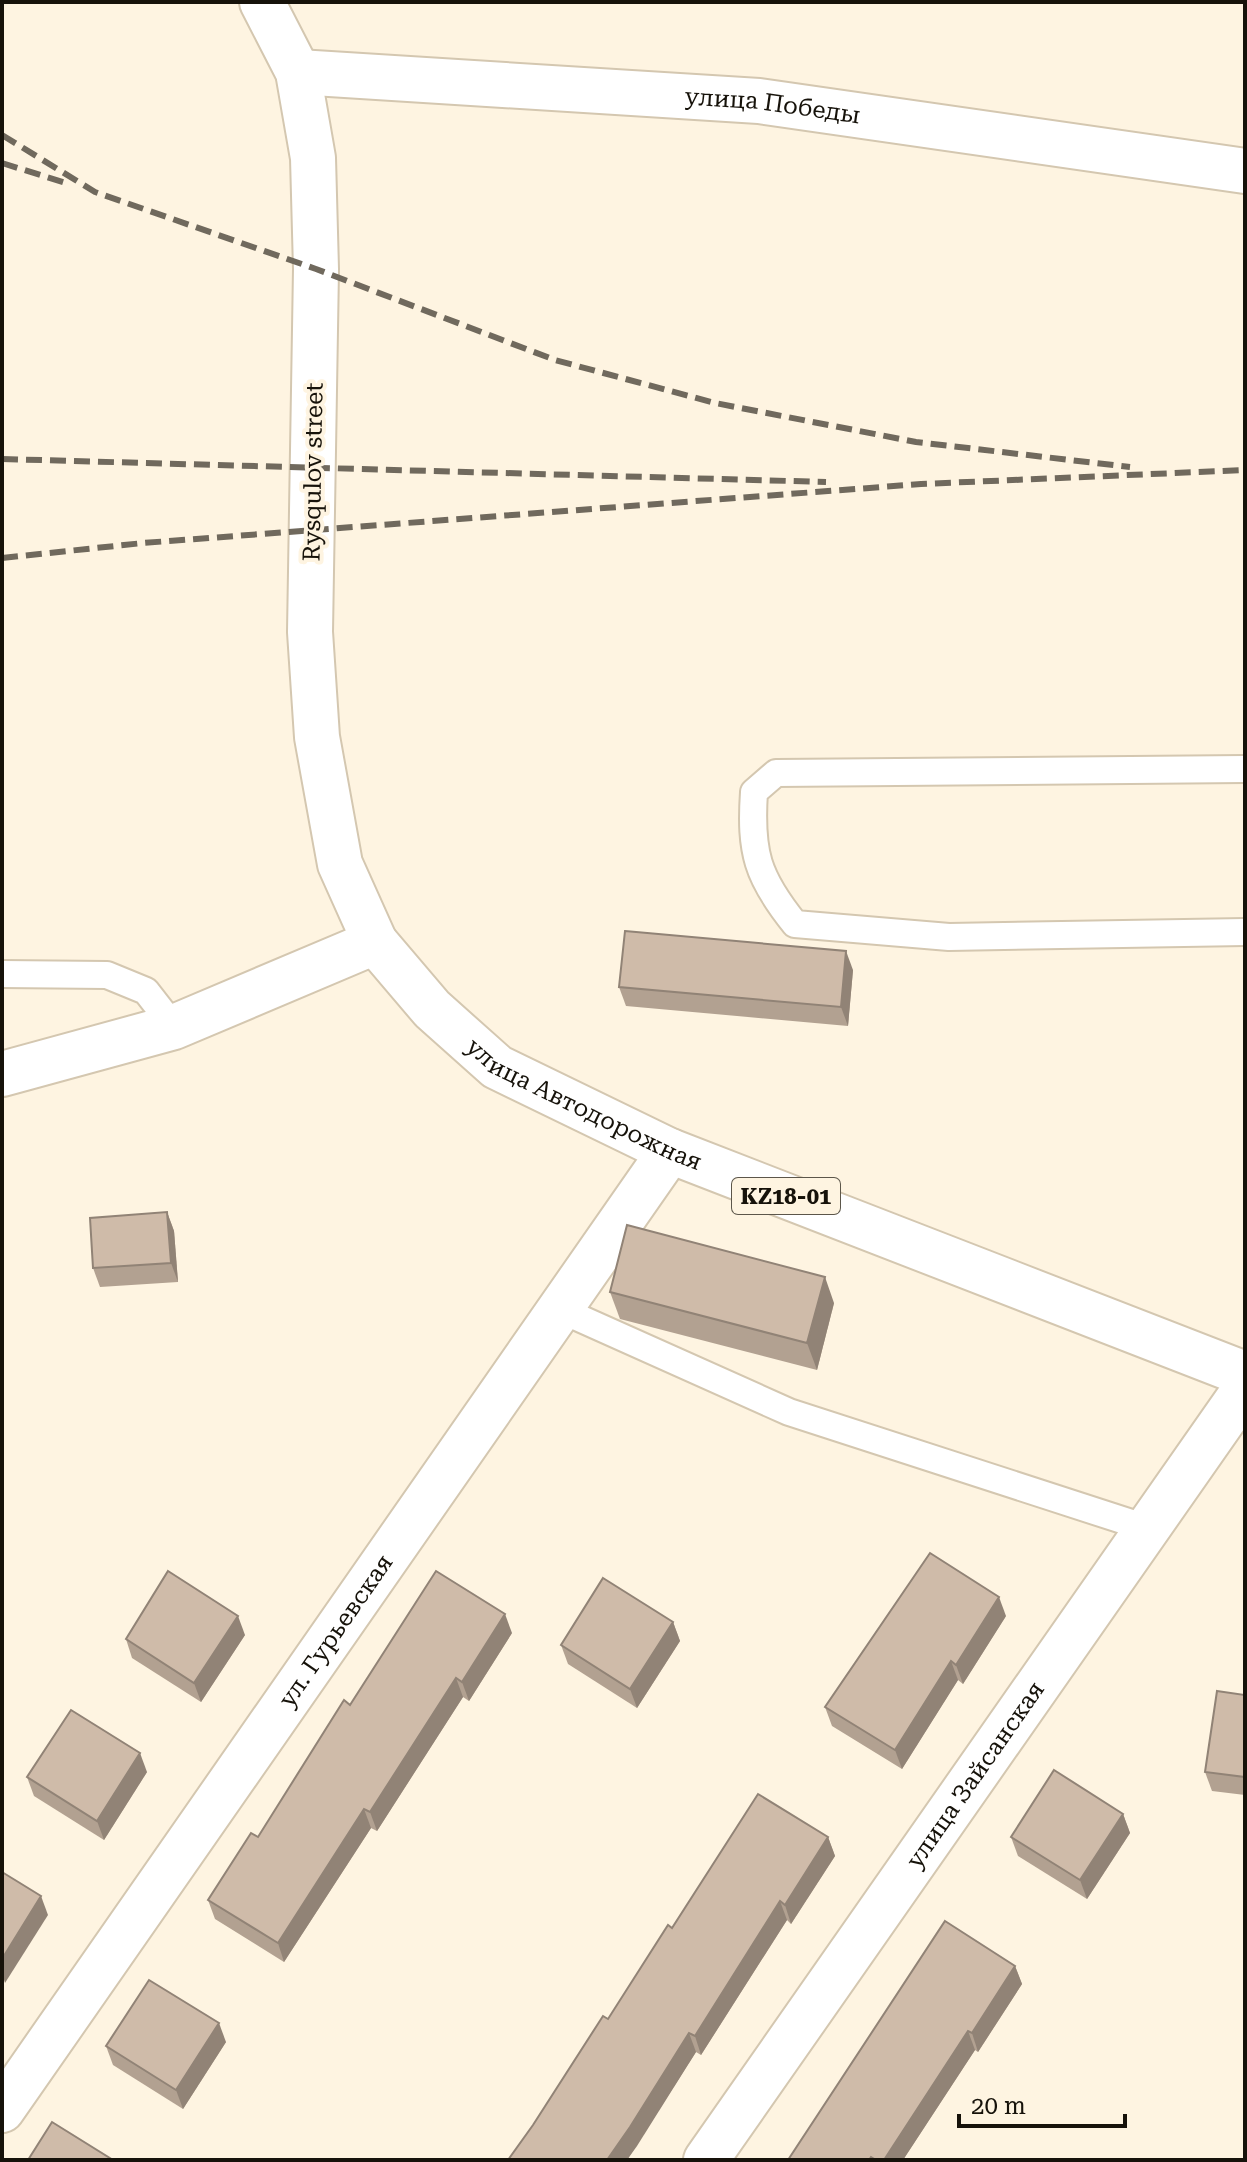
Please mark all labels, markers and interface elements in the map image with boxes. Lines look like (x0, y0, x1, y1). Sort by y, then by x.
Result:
street label: улица Победы (684, 82, 862, 129)
street label: Rysqulov street (297, 382, 329, 562)
street label: улица Автодорожная (460, 1032, 706, 1176)
road number: KZ18-01 (732, 1178, 840, 1214)
street label: ул. Гурьевская (273, 1549, 399, 1712)
street label: улица Зайсанская (901, 1676, 1050, 1873)
scale bar (959, 2078, 1125, 2128)
text: 20 m (971, 2092, 1026, 2120)

